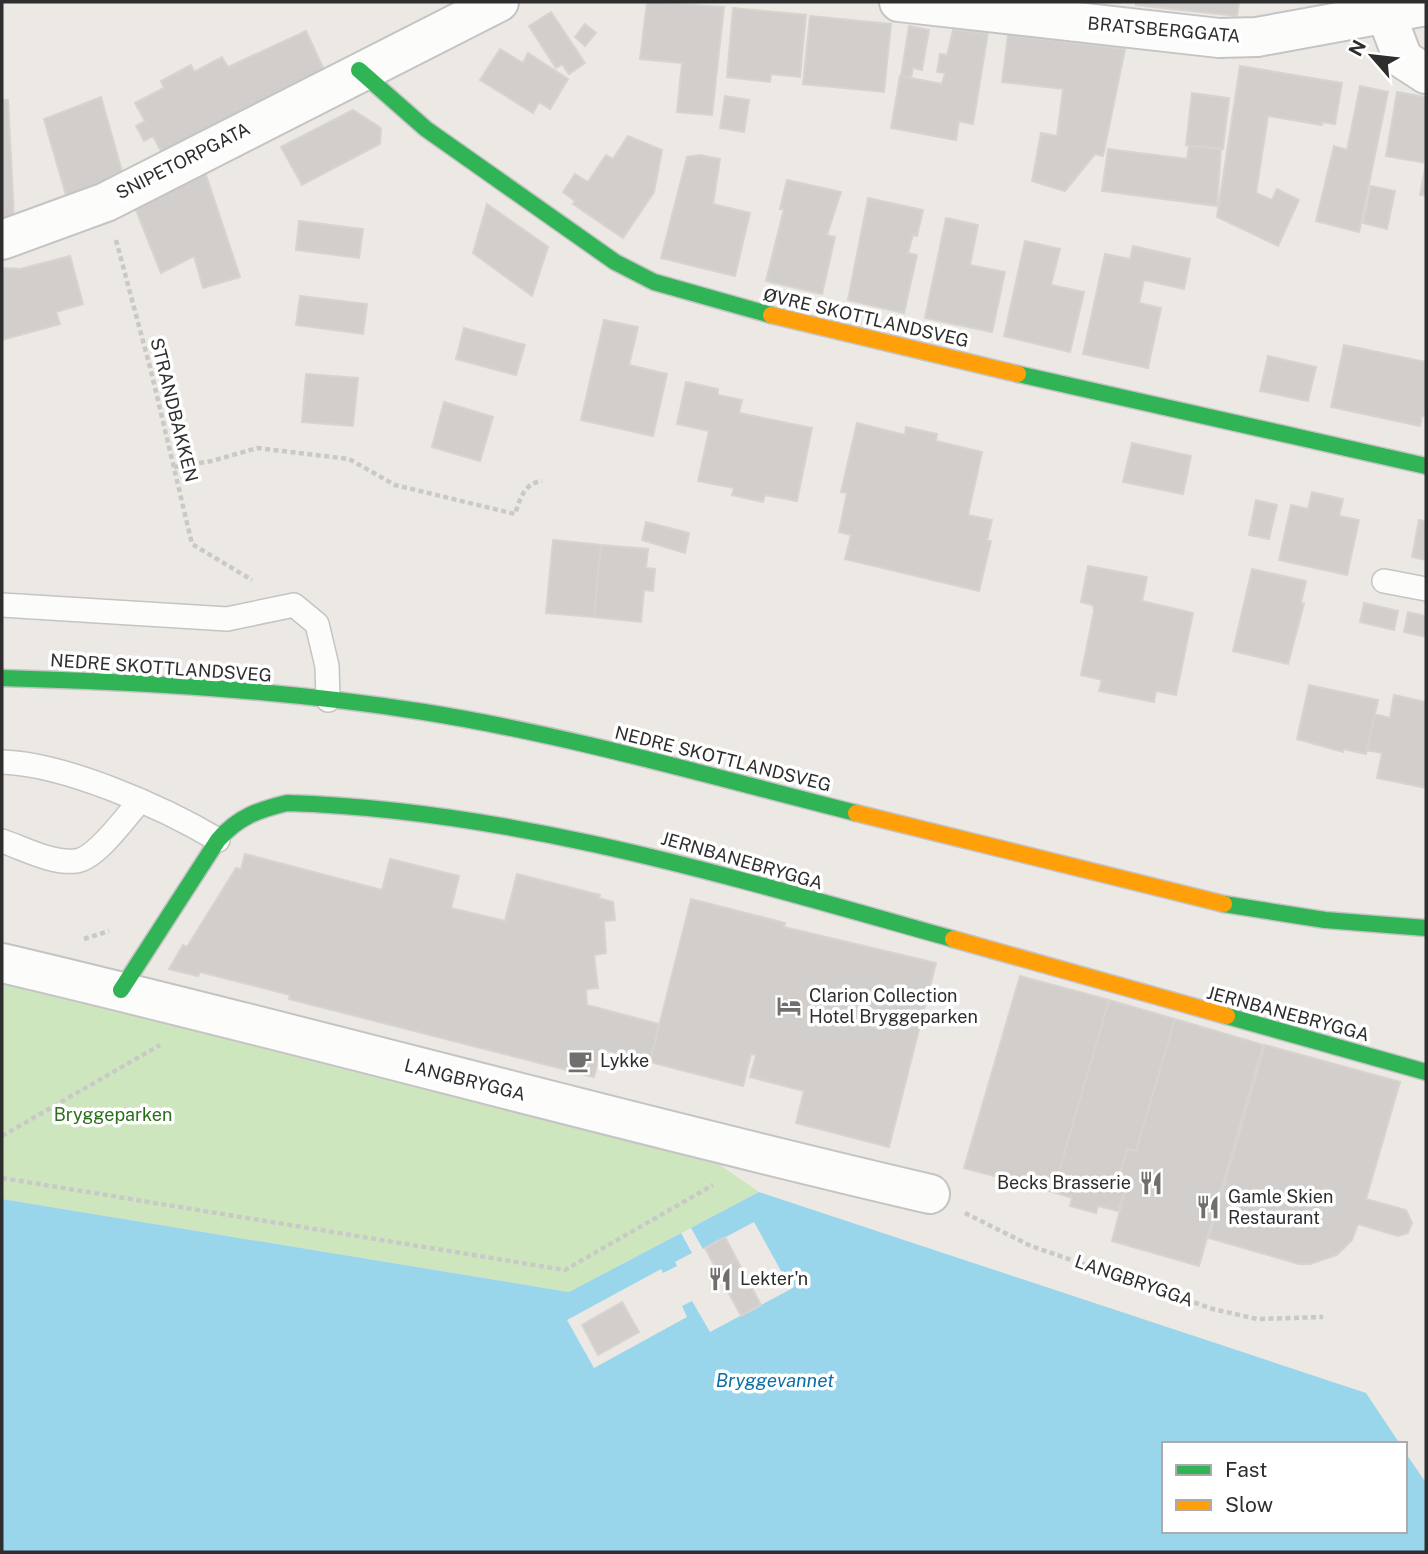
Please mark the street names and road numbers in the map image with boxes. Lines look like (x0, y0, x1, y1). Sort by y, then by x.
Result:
street label: BRATSBERGGATA (1087, 12, 1242, 47)
street label: SNIPETORPGATA (112, 118, 253, 203)
street label: ØVRE SKOTTLANDSVEG (761, 284, 971, 351)
street label: STRANDBAKKEN (146, 336, 203, 484)
street label: NEDRE SKOTTLANDSVEG (50, 649, 273, 686)
street label: NEDRE SKOTTLANDSVEG (613, 721, 833, 796)
street label: JERNBANEBRYGGA (659, 827, 826, 894)
street label: JERNBANEBRYGGA (1205, 982, 1372, 1045)
street label: LANGBRYGGA (402, 1054, 528, 1105)
street label: LANGBRYGGA (1072, 1250, 1196, 1311)

